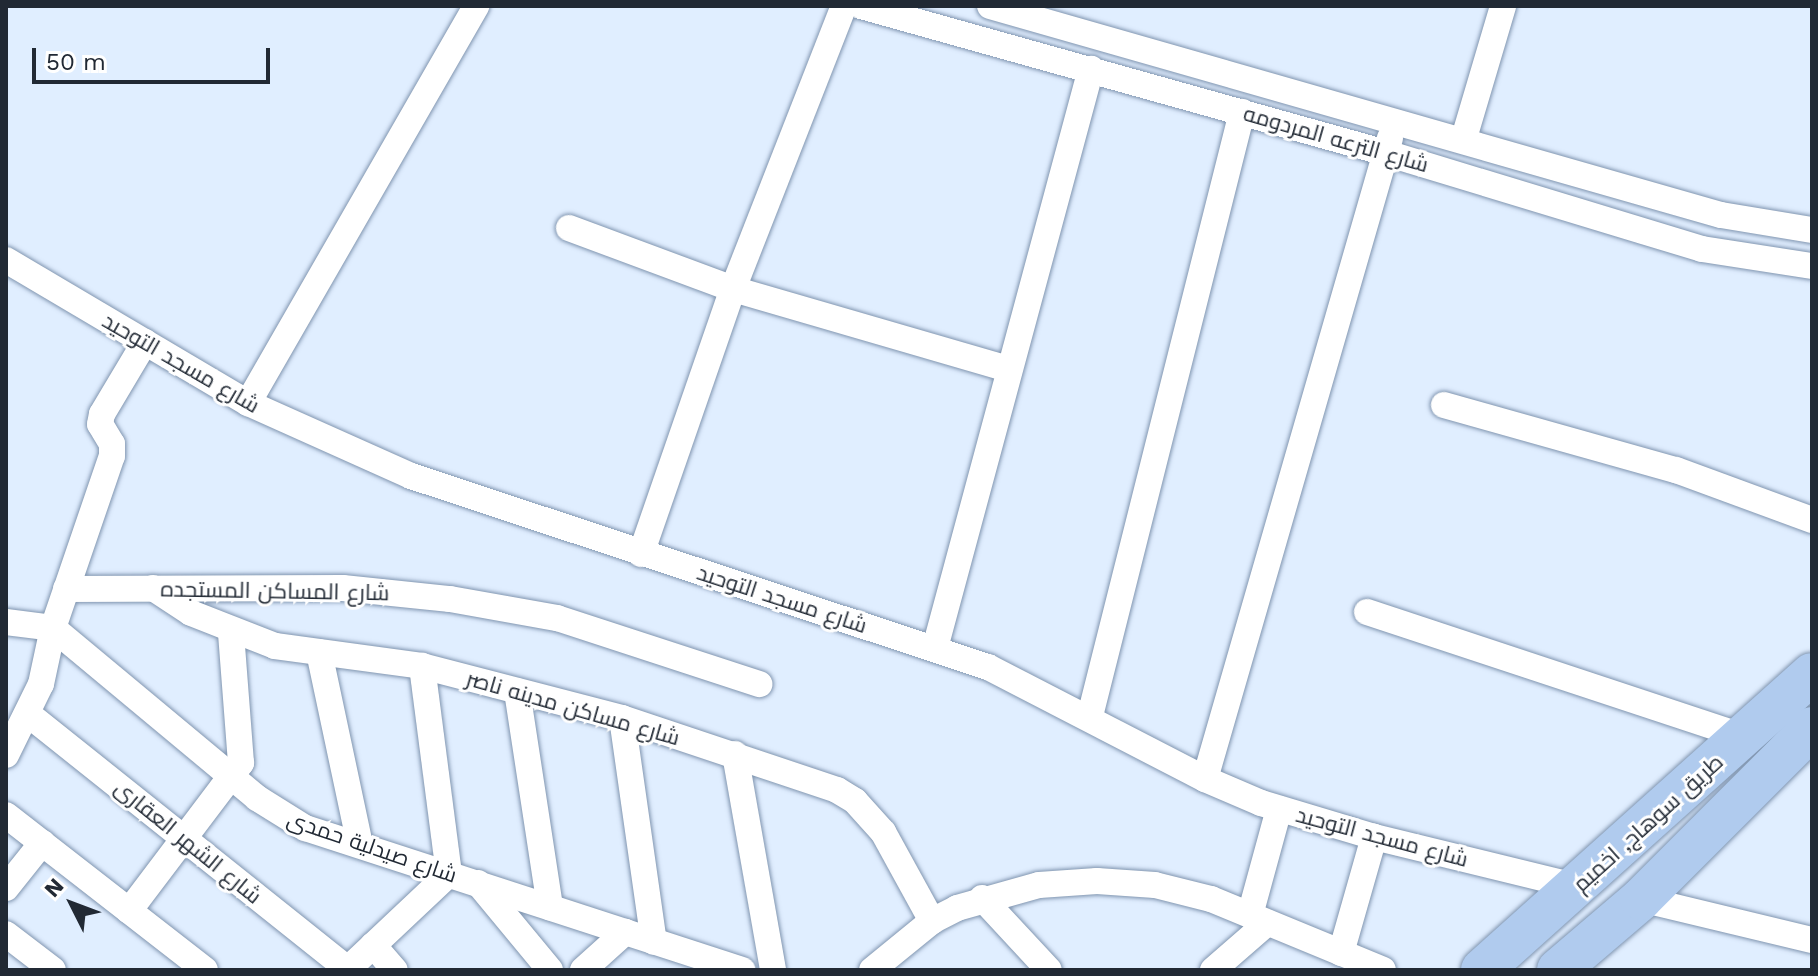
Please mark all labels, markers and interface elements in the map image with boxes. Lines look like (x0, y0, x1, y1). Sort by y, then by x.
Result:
scale bar (36, 32, 274, 82)
text: 50 m (46, 48, 106, 76)
street label: شارع الترعه المردومه (1240, 100, 1432, 178)
street label: شارع مسجد التوحيد (98, 307, 264, 419)
street label: شارع مسجد التوحيد (694, 559, 870, 639)
street label: شارع المساكن المستجده (160, 576, 390, 606)
street label: شارع مساكن مدينه ناصر (463, 665, 683, 751)
street label: طريق سوهاج, اخميم (1568, 749, 1728, 897)
street label: شارع الشهر العقارى (109, 775, 267, 909)
street label: شارع مسجد التوحيد (1293, 801, 1471, 873)
street label: شارع صيدلية حمدى (284, 806, 460, 888)
north arrow (32, 864, 112, 944)
text: N (39, 873, 69, 902)

